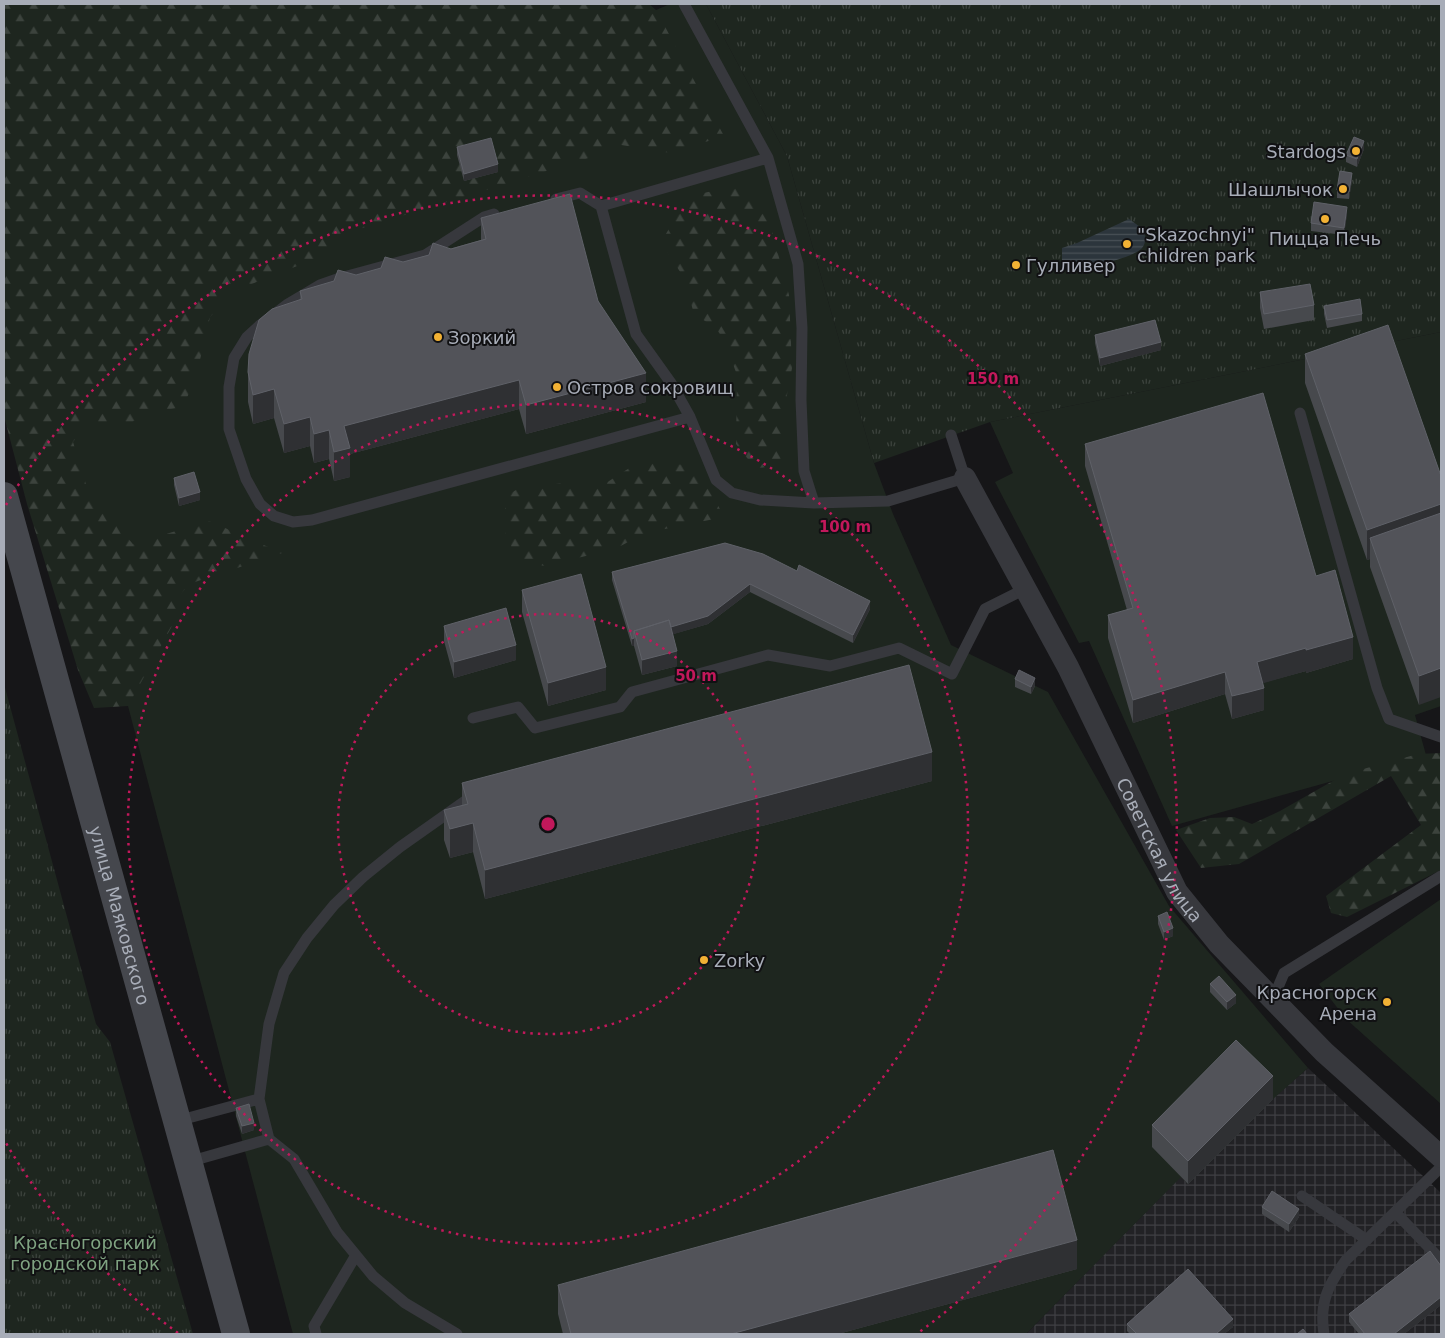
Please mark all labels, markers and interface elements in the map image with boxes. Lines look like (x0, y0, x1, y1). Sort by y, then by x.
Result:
place label: Stardogs (1266, 141, 1346, 162)
marker: Stardogs (1350, 145, 1362, 157)
place label: Шашлычок (1228, 179, 1333, 200)
marker: Шашлычок (1337, 183, 1349, 195)
marker: Пицца Печь (1319, 213, 1331, 225)
place label: "Skazochnyi" children park (1137, 224, 1256, 266)
place label: Пицца Печь (1269, 228, 1381, 249)
marker: "Skazochnyi" children park (1121, 238, 1133, 250)
place label: Гулливер (1026, 255, 1115, 276)
marker: Гулливер (1010, 259, 1022, 271)
place label: Зоркий (448, 327, 516, 348)
marker: Зоркий (432, 331, 444, 343)
text: 150 m (967, 370, 1019, 388)
place label: Остров сокровищ (567, 377, 734, 398)
marker: Остров сокровищ (551, 381, 563, 393)
text: 100 m (819, 518, 871, 536)
text: 50 m (675, 667, 717, 685)
street label: Советская улица (1113, 774, 1207, 926)
centre of rings (539, 815, 557, 833)
street label: улица Маяковского (85, 823, 155, 1007)
place label: Zorky (714, 950, 766, 971)
marker: Zorky (698, 954, 710, 966)
place label: Красногорск Арена (1256, 982, 1377, 1024)
marker: Красногорск Арена (1381, 996, 1393, 1008)
park label: Красногорский городской парк (10, 1232, 160, 1274)

